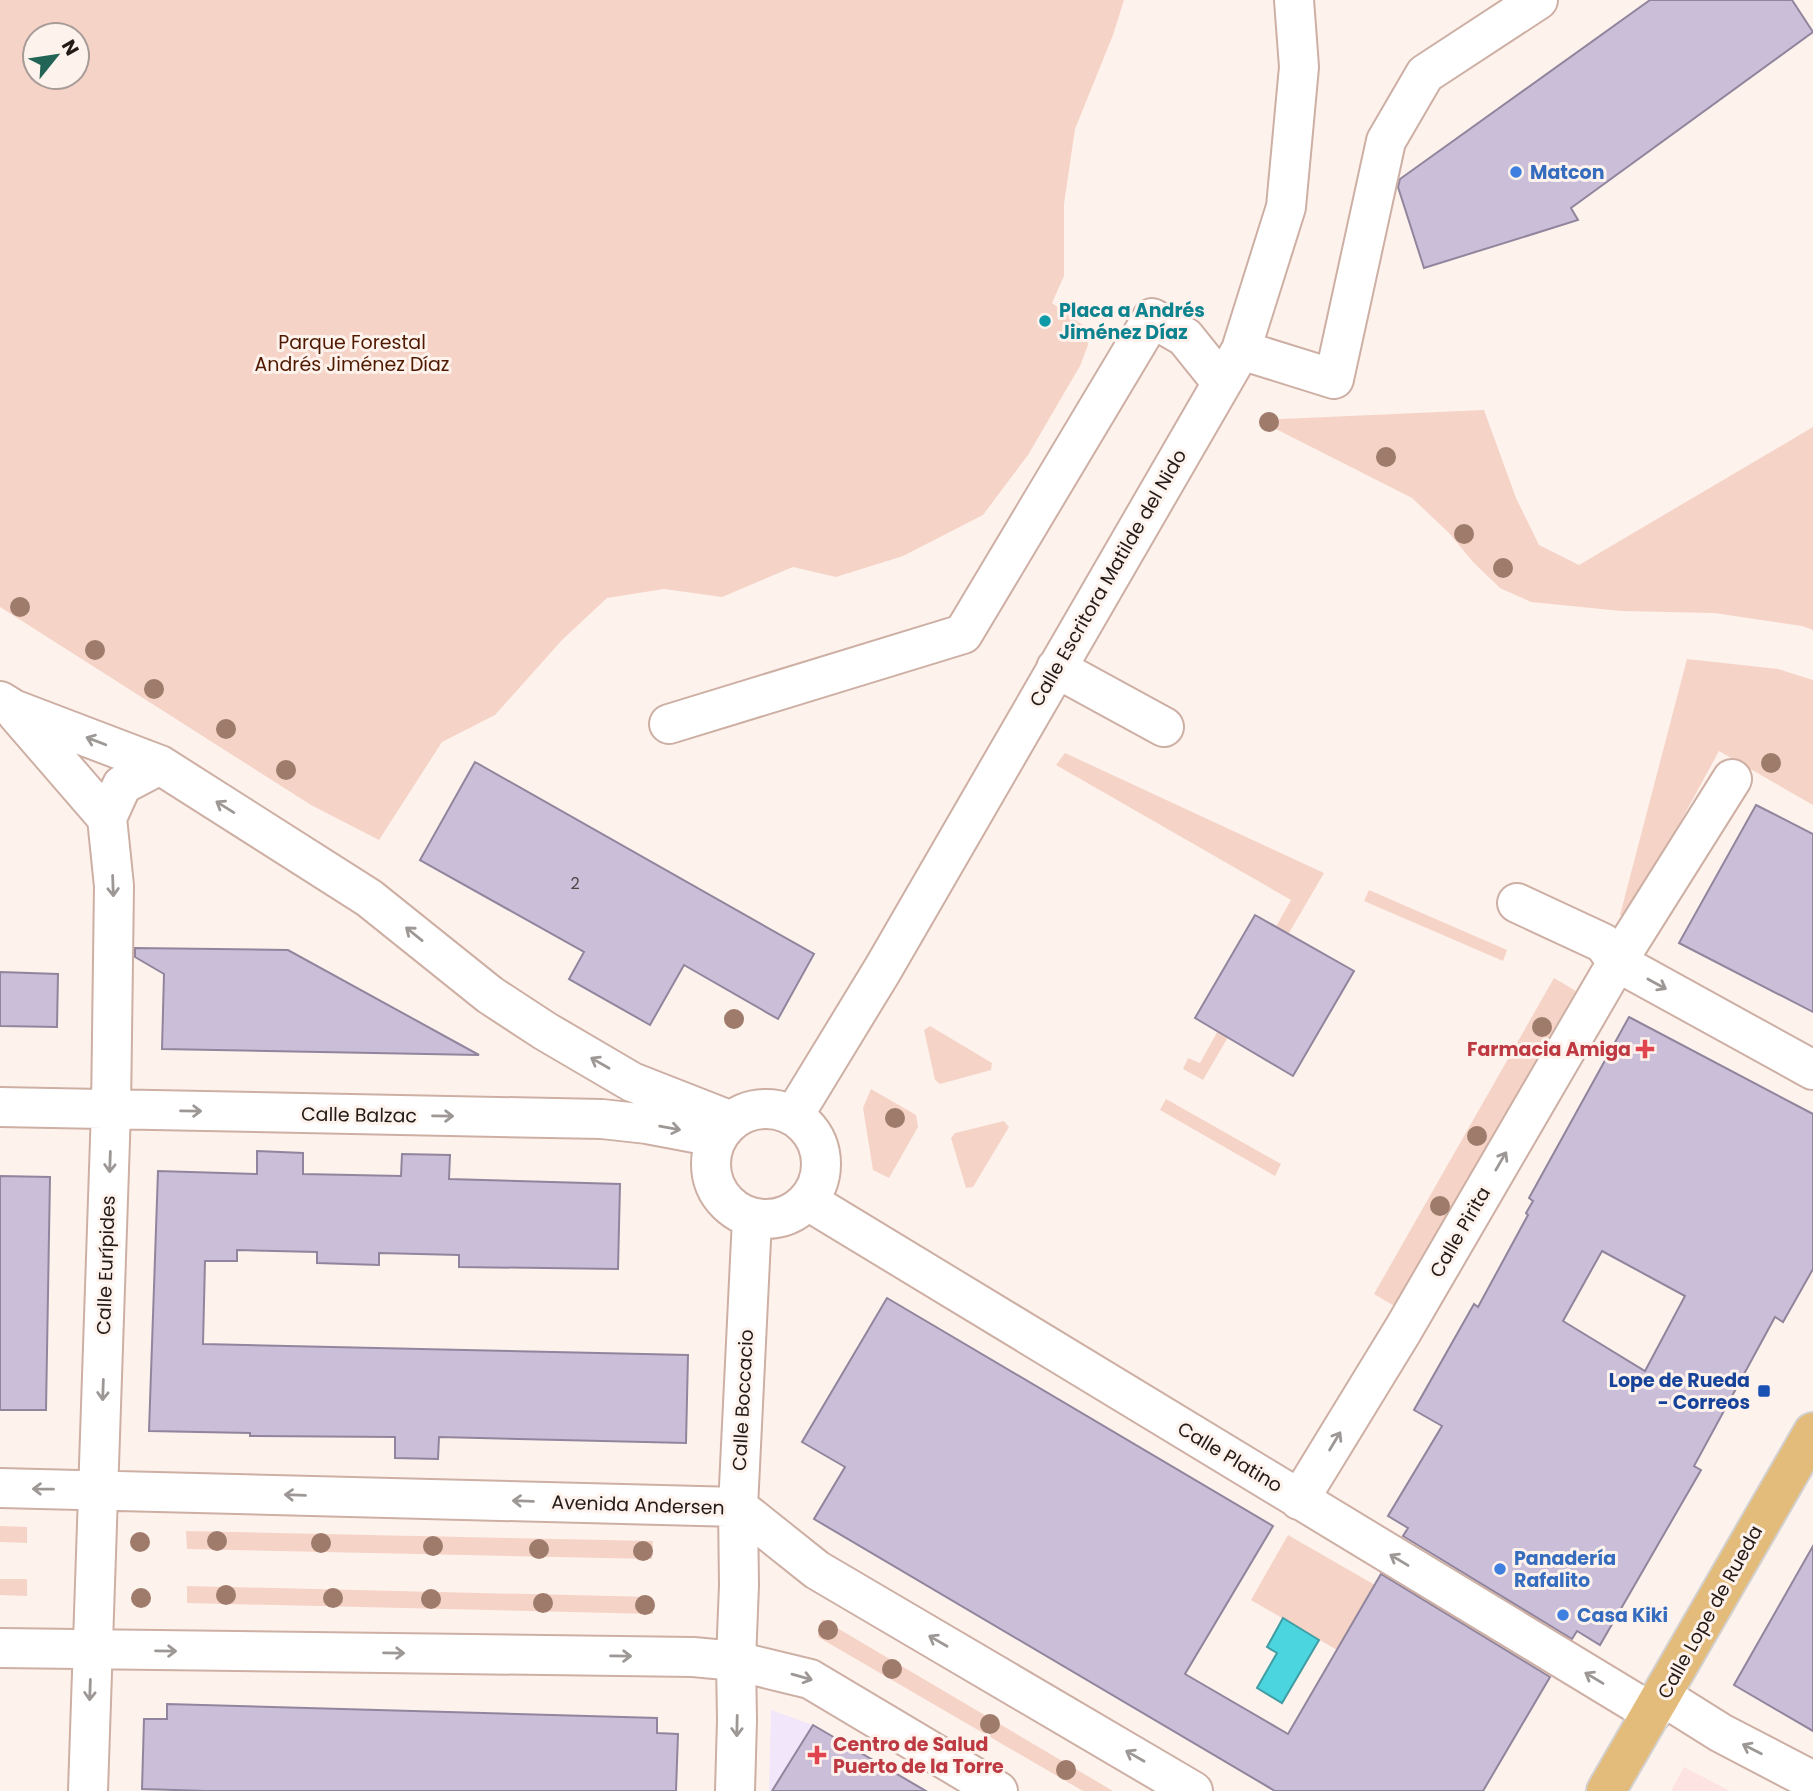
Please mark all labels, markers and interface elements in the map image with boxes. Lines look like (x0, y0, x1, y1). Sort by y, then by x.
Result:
north arrow (21, 21, 91, 91)
text: N (55, 35, 86, 61)
place label: Matcon (1530, 159, 1604, 186)
marker: Matcon (1508, 164, 1524, 180)
place label: Placa a Andrés Jiménez Díaz (1059, 297, 1205, 346)
marker: Placa a Andrés Jiménez Díaz (1037, 313, 1053, 329)
park label: Parque Forestal Andrés Jiménez Díaz (254, 329, 450, 378)
street label: Calle Escritora Matilde del Nido (1023, 444, 1193, 712)
one-way arrow (86, 734, 107, 746)
one-way arrow (216, 799, 235, 814)
house number: 2 (570, 872, 580, 895)
one-way arrow (107, 874, 120, 897)
one-way arrow (405, 926, 423, 941)
one-way arrow (1646, 978, 1667, 991)
place label: Farmacia Amiga (1467, 1036, 1631, 1063)
marker: Farmacia Amiga (1637, 1041, 1653, 1057)
one-way arrow (590, 1056, 611, 1069)
street label: Calle Balzac (301, 1100, 417, 1130)
one-way arrow (179, 1104, 202, 1118)
one-way arrow (431, 1109, 454, 1123)
one-way arrow (658, 1122, 680, 1135)
one-way arrow (103, 1151, 116, 1174)
one-way arrow (1494, 1152, 1508, 1172)
street label: Calle Pirita (1423, 1182, 1497, 1282)
street label: Calle Eurípides (90, 1195, 122, 1335)
street label: Calle Boccacio (726, 1328, 760, 1472)
place label: Lope de Rueda - Correos (1609, 1367, 1750, 1416)
one-way arrow (96, 1378, 109, 1401)
marker: Lope de Rueda - Correos (1756, 1383, 1772, 1399)
street label: Calle Platino (1172, 1415, 1288, 1499)
one-way arrow (1328, 1432, 1342, 1452)
one-way arrow (32, 1482, 55, 1495)
one-way arrow (284, 1488, 307, 1502)
street label: Avenida Andersen (551, 1488, 725, 1522)
one-way arrow (511, 1495, 534, 1508)
street label: Calle Lope de Rueda (1651, 1520, 1769, 1704)
place label: Panadería Rafalito (1514, 1545, 1616, 1594)
one-way arrow (1390, 1553, 1410, 1567)
marker: Panadería Rafalito (1492, 1561, 1508, 1577)
place label: Casa Kiki (1577, 1602, 1668, 1629)
marker: Casa Kiki (1555, 1607, 1571, 1623)
one-way arrow (929, 1634, 949, 1648)
one-way arrow (154, 1644, 177, 1658)
one-way arrow (382, 1646, 405, 1660)
one-way arrow (609, 1649, 632, 1663)
one-way arrow (1584, 1670, 1604, 1684)
one-way arrow (791, 1672, 813, 1685)
one-way arrow (84, 1679, 97, 1702)
one-way arrow (730, 1714, 744, 1737)
place label: Centro de Salud Puerto de la Torre (833, 1731, 1004, 1780)
one-way arrow (1742, 1742, 1763, 1756)
marker: Centro de Salud Puerto de la Torre (807, 1745, 827, 1765)
one-way arrow (1125, 1749, 1145, 1763)

